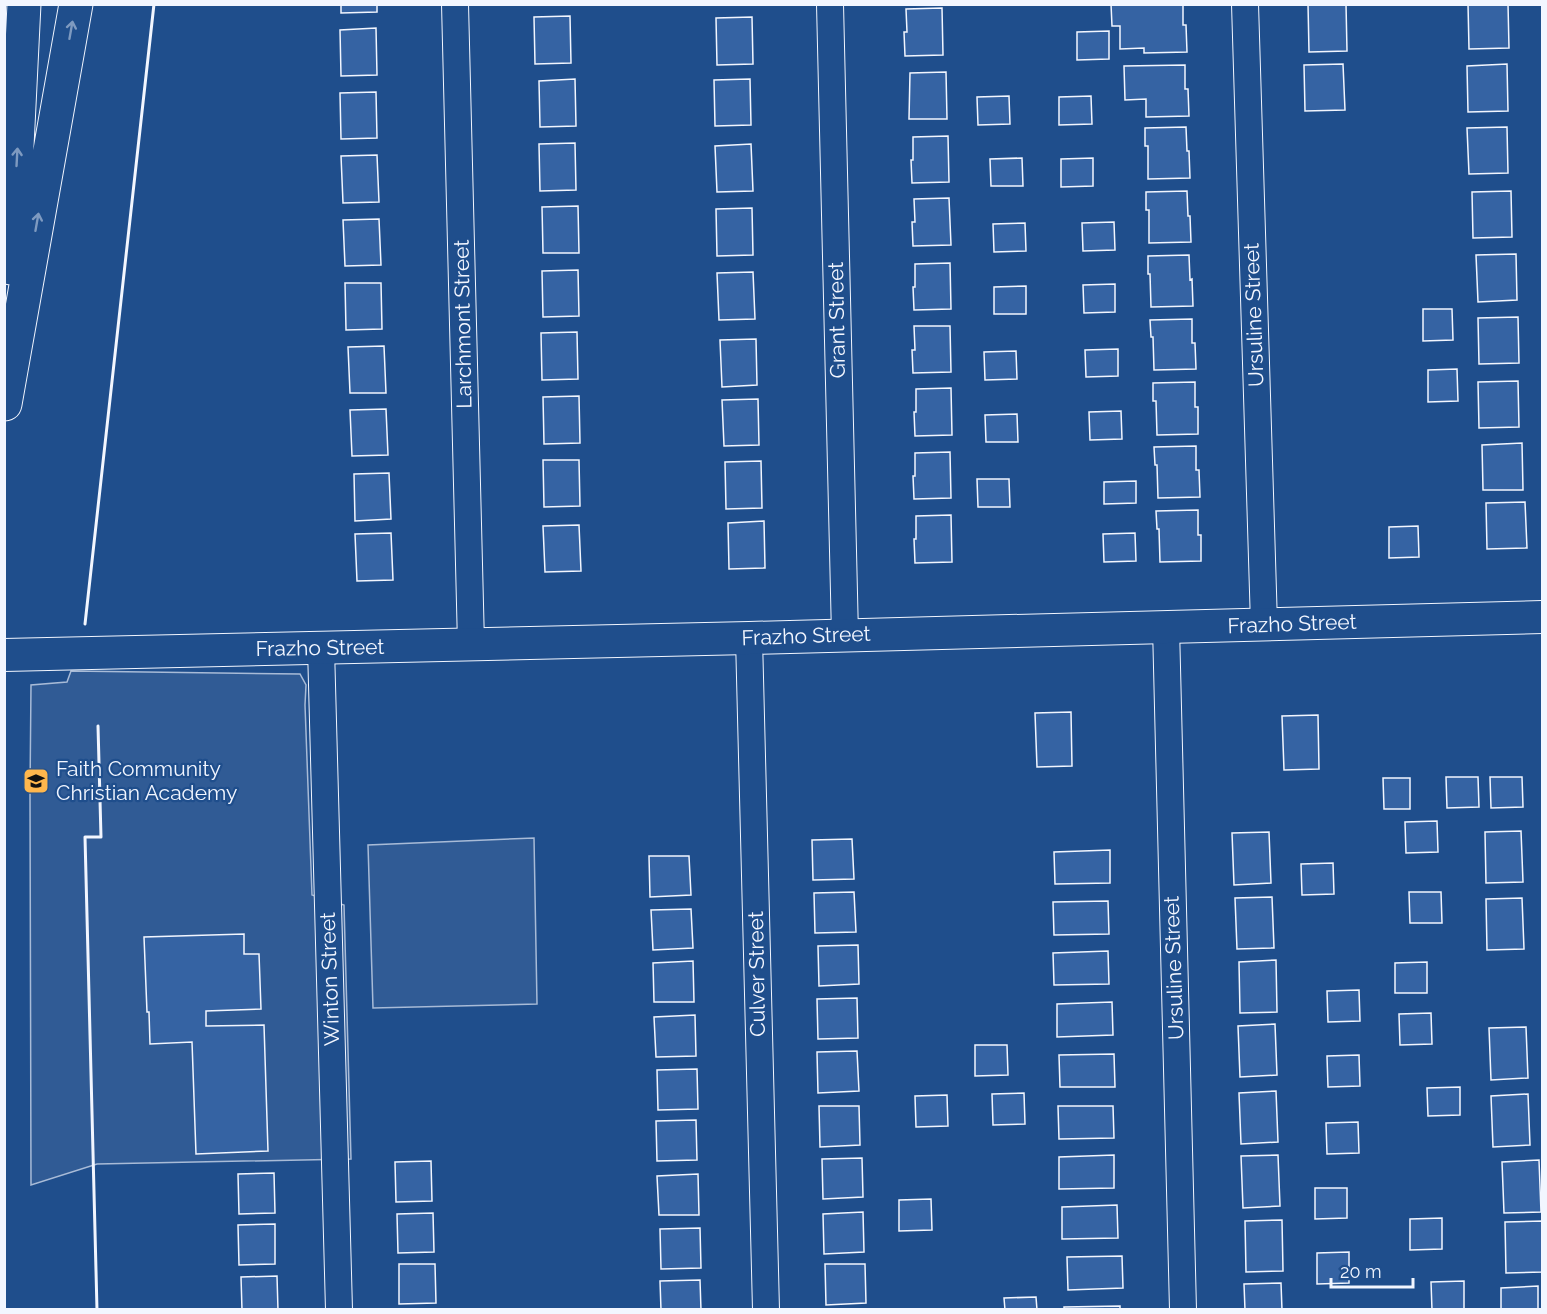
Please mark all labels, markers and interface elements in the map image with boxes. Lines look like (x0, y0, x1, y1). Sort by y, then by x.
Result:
one-way arrow (66, 21, 77, 41)
one-way arrow (11, 147, 22, 167)
one-way arrow (32, 213, 43, 233)
street label: Larchmont Street (449, 239, 476, 409)
street label: Ursuline Street (1238, 243, 1269, 387)
street label: Grant Street (823, 262, 850, 378)
street label: Frazho Street (1227, 609, 1357, 638)
street label: Frazho Street (741, 621, 871, 650)
street label: Frazho Street (255, 634, 385, 661)
place label: Faith Community Christian Academy (56, 756, 237, 805)
school or university icon: Faith Community Christian Academy (21, 766, 51, 796)
street label: Ursuline Street (1158, 896, 1189, 1040)
street label: Culver Street (743, 911, 770, 1037)
street label: Winton Street (315, 912, 344, 1046)
scale bar (1331, 1251, 1414, 1289)
text: 20 m (1340, 1261, 1382, 1282)

